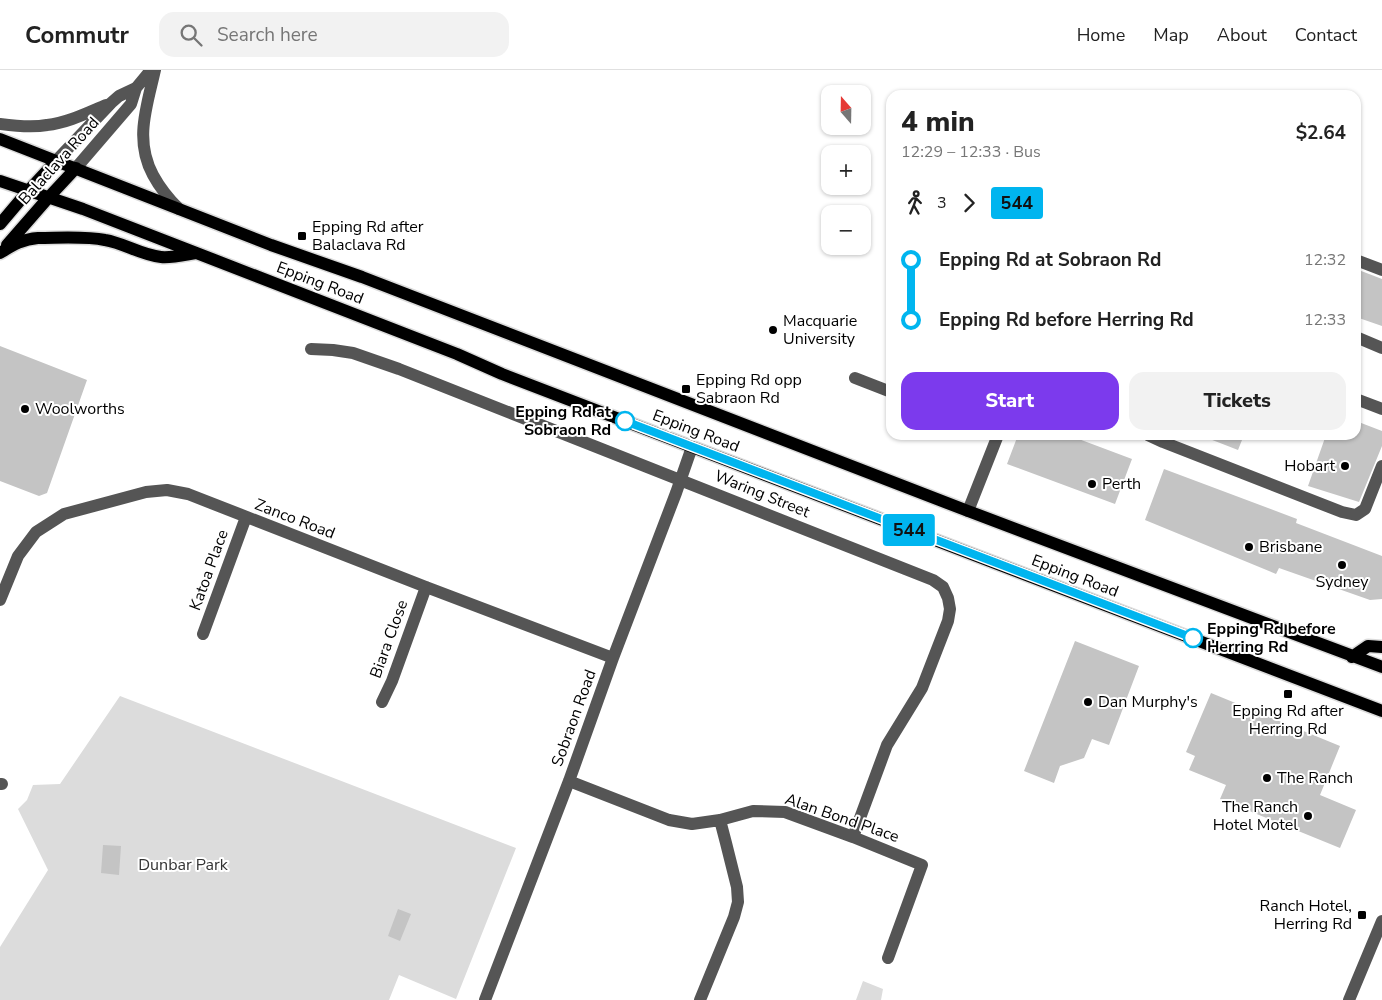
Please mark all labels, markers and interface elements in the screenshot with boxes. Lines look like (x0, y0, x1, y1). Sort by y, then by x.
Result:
search box (159, 12, 509, 57)
text: Commutr (25, 19, 129, 51)
icon: search (177, 21, 205, 49)
text: Search here (217, 22, 318, 48)
text: Home (1077, 23, 1125, 47)
text: Map (1153, 23, 1189, 47)
text: About (1217, 23, 1267, 47)
text: Contact (1295, 23, 1357, 47)
north arrow (821, 85, 871, 135)
map controls (821, 85, 871, 255)
text: 4 min (901, 103, 975, 141)
street label: Balaclava Road (14, 112, 104, 210)
text: $2.64 (1296, 120, 1346, 146)
text: 12:29 – 12:33 · Bus (901, 141, 1041, 163)
button: + (821, 145, 871, 195)
icon: walk (901, 189, 929, 217)
icon: forward (955, 189, 983, 217)
text: 544 (1001, 191, 1033, 215)
text: 3 (937, 192, 947, 214)
button: − (821, 205, 871, 255)
place label: Epping Rd after Balaclava Rd (312, 216, 424, 256)
marker: Epping Rd after Balaclava Rd (296, 230, 308, 242)
text: Epping Rd at Sobraon Rd (939, 247, 1161, 273)
text: 12:32 (1304, 249, 1346, 271)
street label: Epping Road (273, 256, 367, 310)
text: Epping Rd before Herring Rd (939, 307, 1194, 333)
text: 12:33 (1304, 309, 1346, 331)
place label: Macquarie University (783, 310, 857, 350)
marker: Macquarie University (767, 324, 779, 336)
place label: Epping Rd opp Sabraon Rd (696, 369, 802, 409)
button: Start (901, 372, 1119, 430)
button: Tickets (1129, 372, 1346, 430)
marker: Epping Rd opp Sabraon Rd (680, 383, 692, 395)
place label: Woolworths (35, 398, 125, 420)
place label: Epping Rd at Sobraon Rd (515, 401, 612, 441)
marker: Woolworths (19, 403, 31, 415)
street label: Epping Road (649, 404, 743, 458)
marker: Epping Rd at Sobraon Rd (615, 411, 635, 431)
place label: Hobart (1284, 455, 1335, 477)
marker: Hobart (1339, 460, 1351, 472)
street label: Waring Street (711, 465, 813, 523)
place label: Perth (1102, 473, 1141, 495)
marker: Perth (1086, 478, 1098, 490)
street label: Zanco Road (252, 494, 338, 544)
line badge: 544 (880, 514, 938, 546)
text: 544 (893, 518, 925, 542)
street label: Katoa Place (184, 526, 234, 614)
place label: Brisbane (1259, 536, 1322, 558)
marker: Brisbane (1243, 541, 1255, 553)
street label: Epping Road (1028, 549, 1122, 603)
marker: Sydney (1336, 559, 1348, 571)
place label: Sydney (1316, 571, 1369, 593)
street label: Biara Close (365, 597, 413, 681)
place label: Epping Rd before Herring Rd (1207, 618, 1336, 658)
marker: Epping Rd before Herring Rd (1183, 628, 1203, 648)
street label: Sobraon Road (546, 667, 602, 769)
marker: Epping Rd after Herring Rd (1282, 688, 1294, 700)
place label: Dan Murphy's (1098, 691, 1198, 713)
marker: Dan Murphy's (1082, 696, 1094, 708)
place label: Epping Rd after Herring Rd (1232, 700, 1344, 740)
place label: The Ranch (1277, 767, 1353, 789)
marker: The Ranch (1261, 772, 1273, 784)
street label: Alan Bond Place (782, 788, 902, 848)
place label: The Ranch Hotel Motel (1213, 796, 1298, 836)
marker: The Ranch Hotel Motel (1302, 810, 1314, 822)
park label: Dunbar Park (138, 854, 229, 876)
place label: Ranch Hotel, Herring Rd (1260, 895, 1352, 935)
marker: Ranch Hotel, Herring Rd (1356, 909, 1368, 921)

